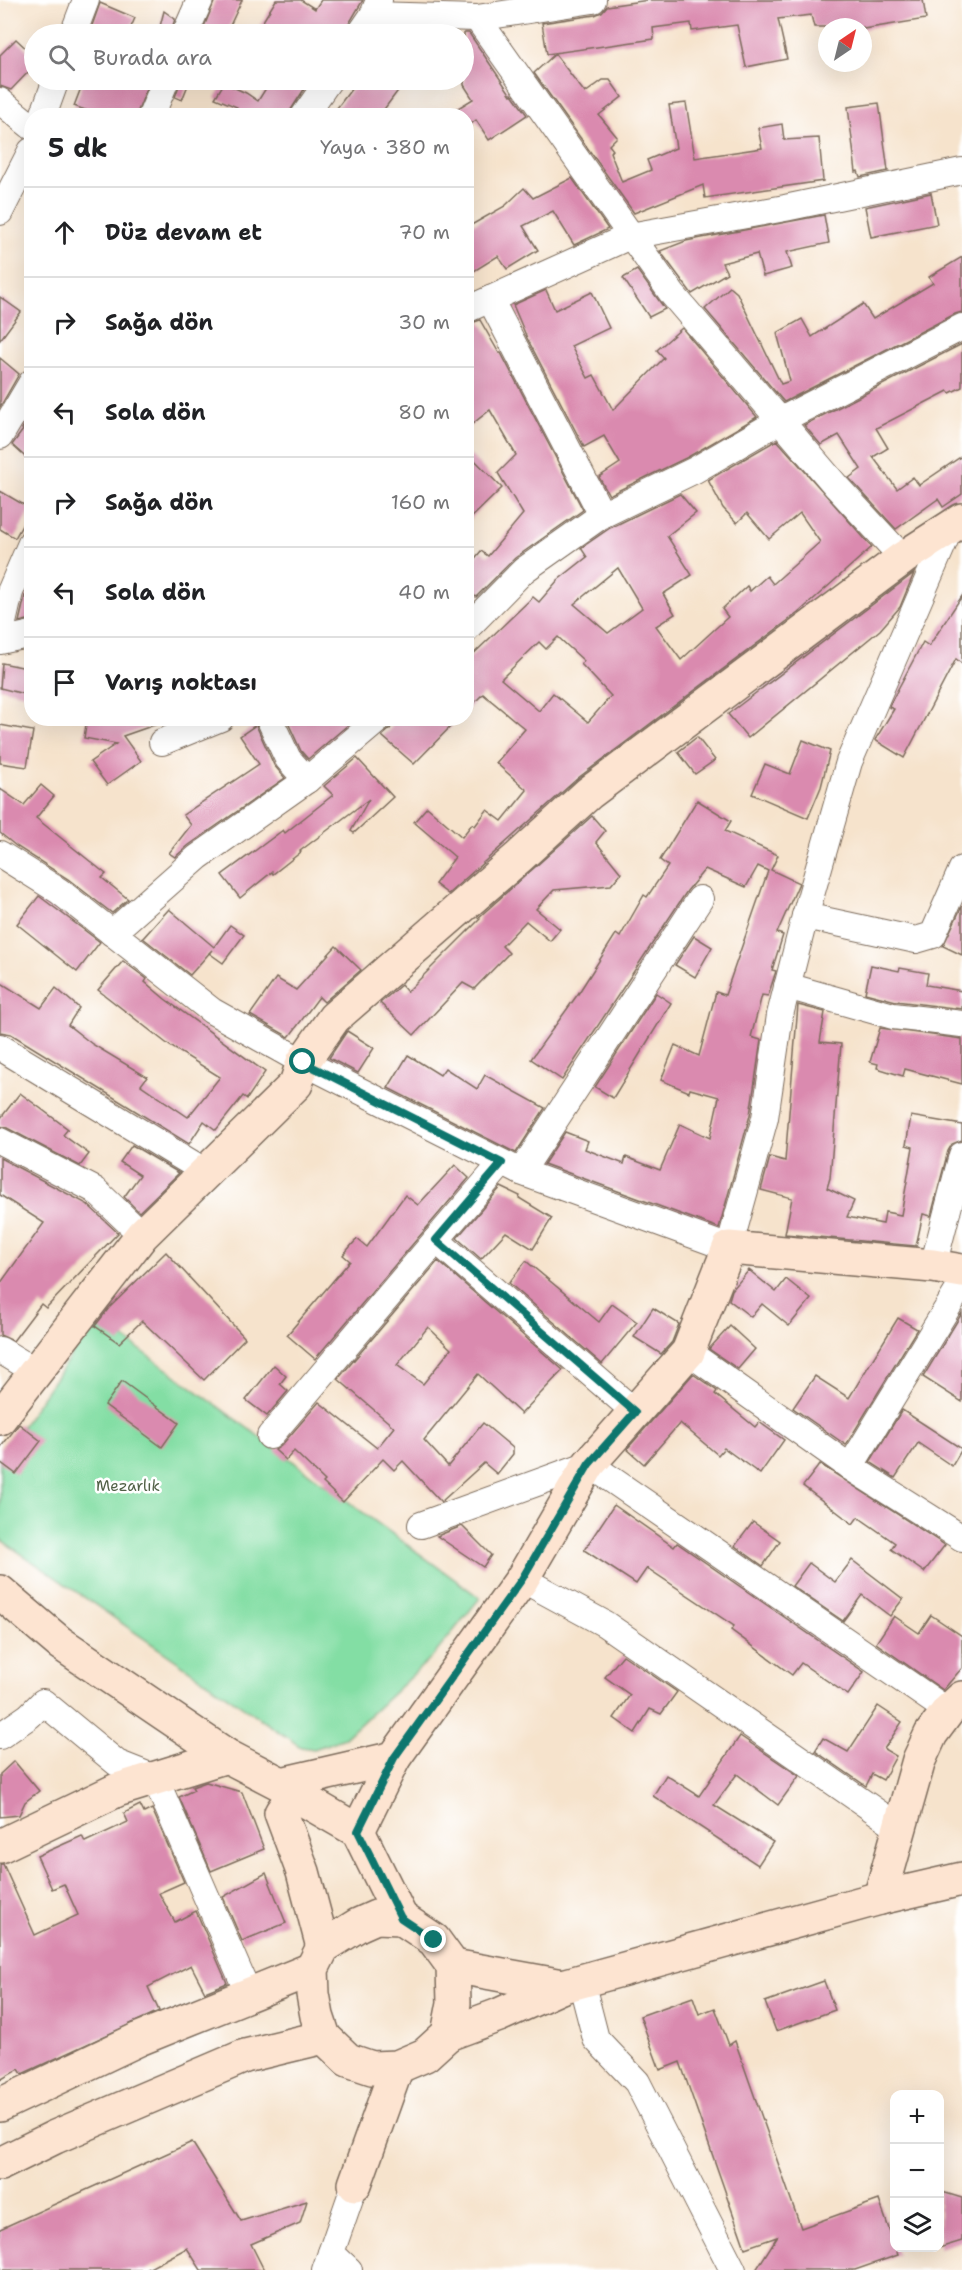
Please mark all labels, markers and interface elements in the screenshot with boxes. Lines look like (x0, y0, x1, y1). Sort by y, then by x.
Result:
north arrow (818, 18, 872, 72)
search box (24, 24, 474, 90)
icon: search (45, 41, 78, 74)
text: Burada ara (93, 43, 212, 72)
text: 5 dk (48, 130, 108, 165)
text: Yaya · 380 m (320, 134, 450, 160)
icon: ahead (48, 216, 81, 249)
text: Düz devam et (105, 218, 262, 247)
text: 70 m (398, 219, 450, 245)
icon: right (48, 306, 81, 339)
text: Sağa dön (105, 308, 213, 337)
text: 30 m (398, 309, 450, 335)
icon: left (48, 396, 81, 429)
text: Sola dön (105, 398, 206, 427)
text: 80 m (398, 399, 450, 425)
icon: right (48, 486, 81, 519)
text: Sağa dön (105, 488, 213, 517)
text: 160 m (391, 489, 450, 515)
icon: left (48, 576, 81, 609)
text: Sola dön (105, 578, 206, 607)
text: 40 m (398, 579, 450, 605)
icon: arrive (48, 666, 81, 699)
text: Varış noktası (105, 668, 257, 697)
route start (289, 1048, 315, 1074)
park label: Mezarlık (96, 1476, 160, 1496)
route end (420, 1926, 446, 1952)
map controls (890, 2090, 944, 2252)
button: + (890, 2090, 944, 2144)
button: − (890, 2144, 944, 2198)
button: layers (890, 2198, 944, 2252)

